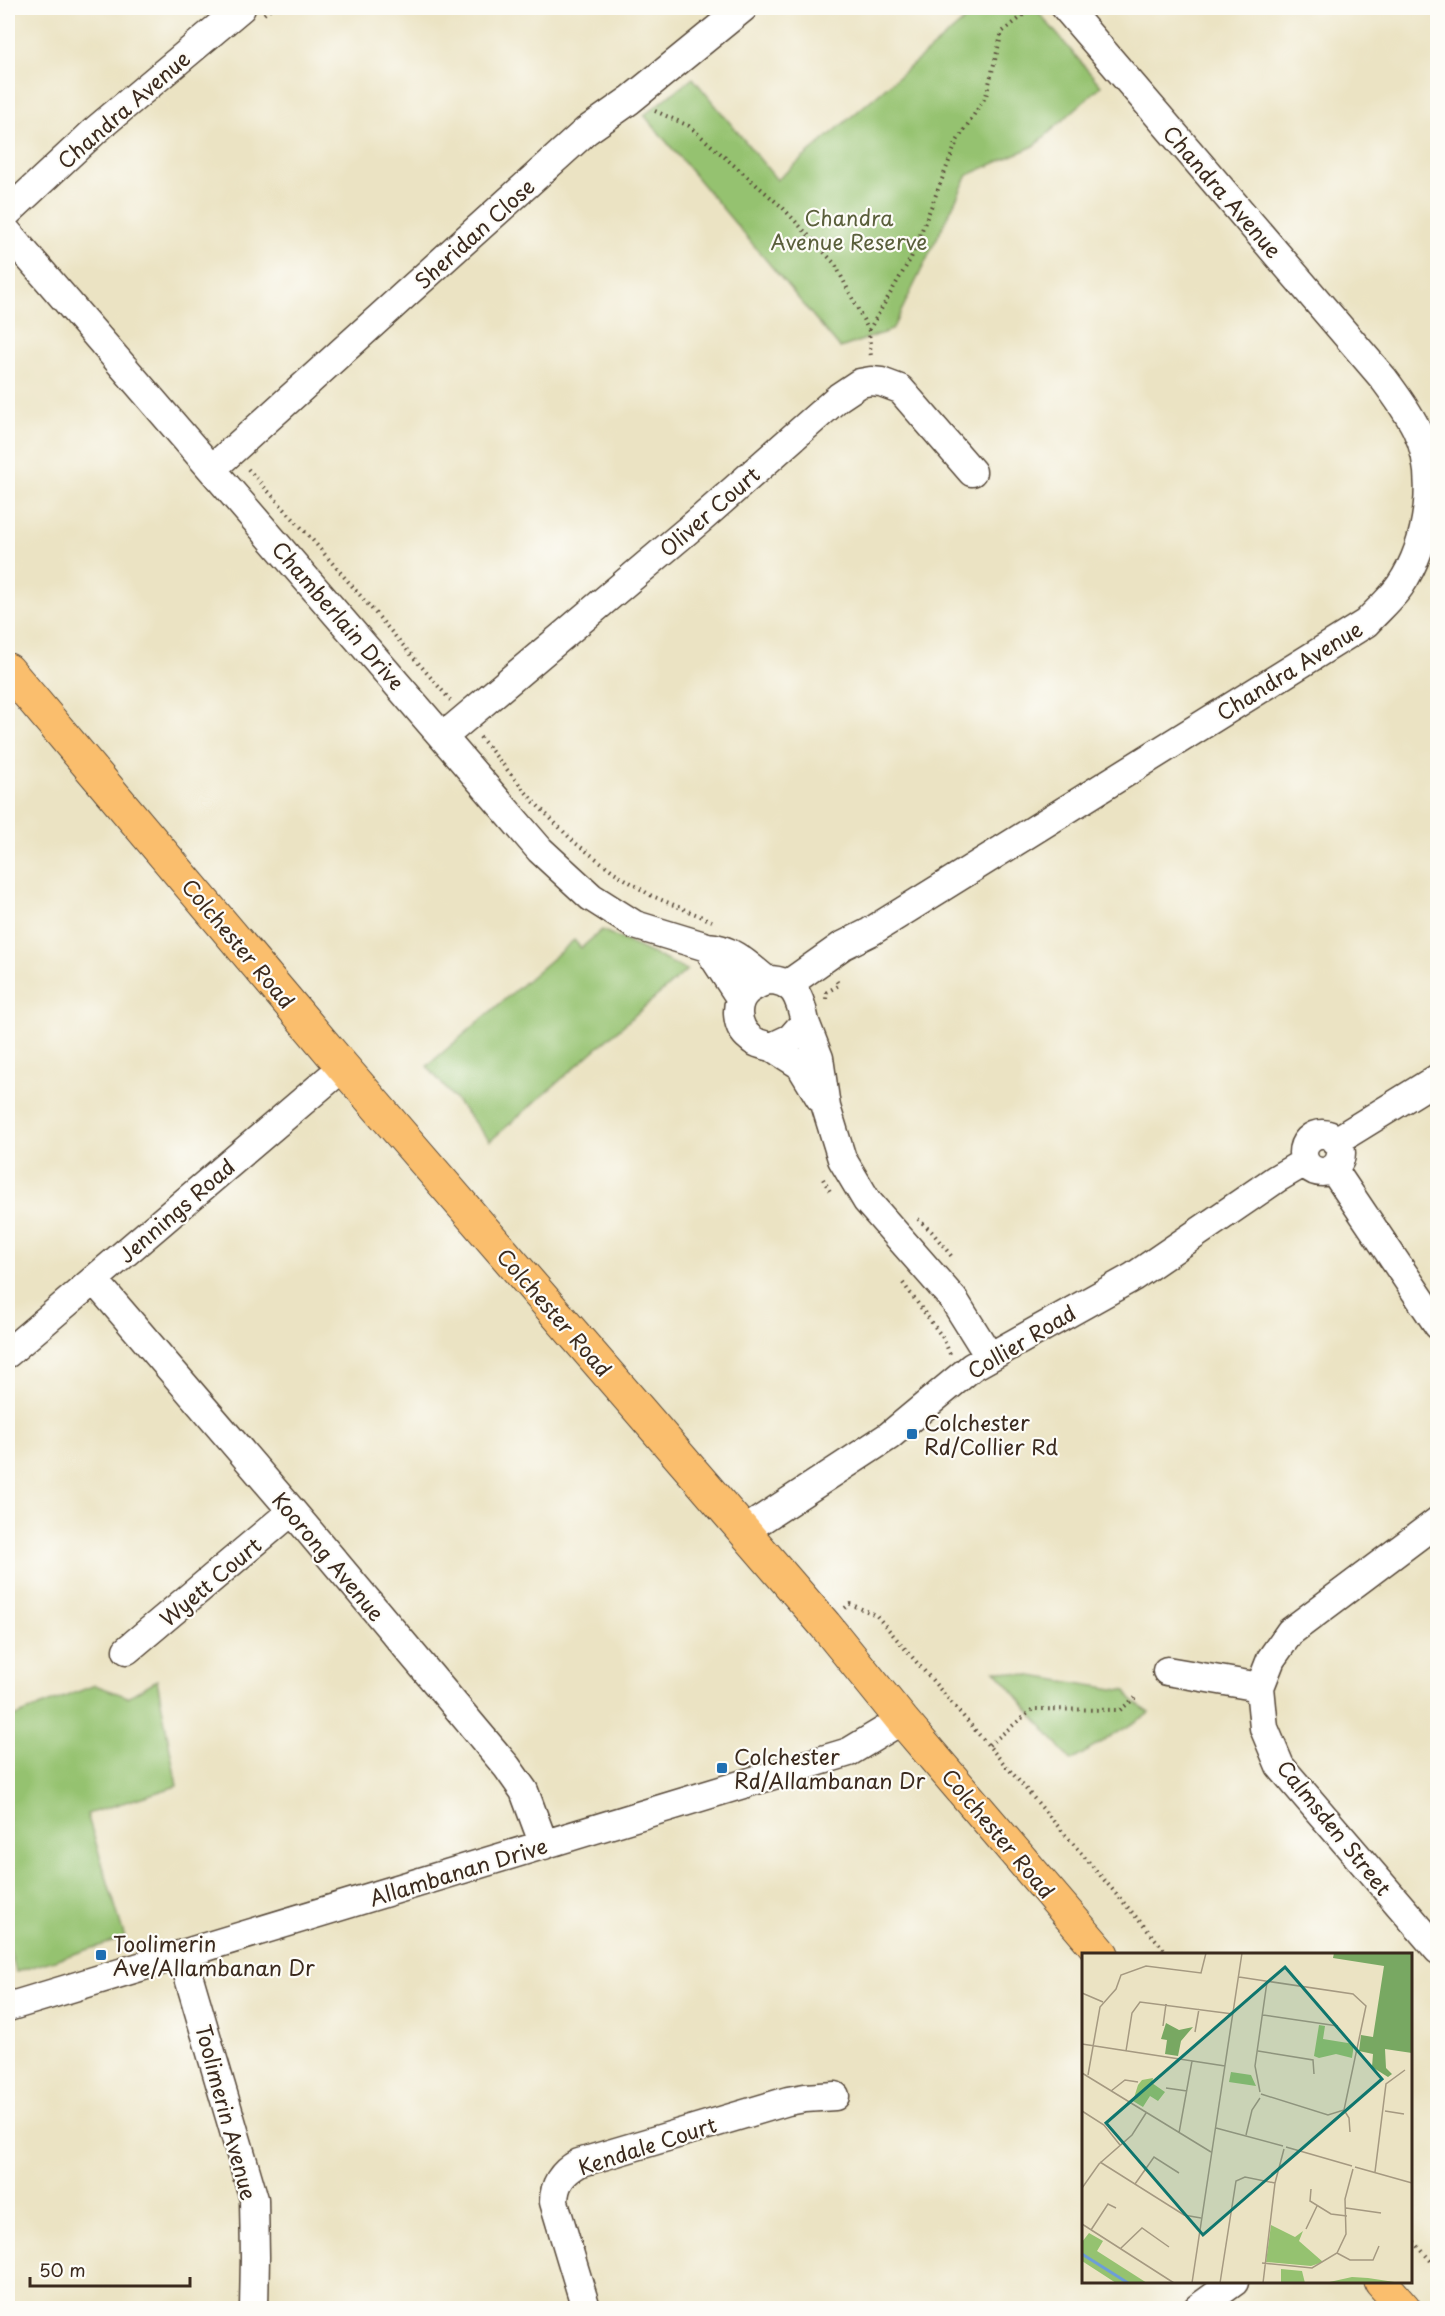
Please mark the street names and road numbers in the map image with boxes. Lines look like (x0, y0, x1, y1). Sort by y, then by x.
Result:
street label: Chandra Avenue (49, 42, 197, 176)
street label: Chandra Avenue (1156, 117, 1290, 265)
street label: Sheridan Close (407, 170, 541, 296)
street label: Oliver Court (652, 458, 766, 564)
street label: Chamberlain Drive (265, 533, 413, 697)
street label: Chandra Avenue (1210, 612, 1368, 728)
street label: Colchester Road (175, 871, 303, 1015)
street label: Jennings Road (111, 1150, 241, 1270)
street label: Colchester Road (490, 1241, 620, 1383)
street label: Collier Road (961, 1296, 1081, 1386)
street label: Koorong Avenue (265, 1484, 393, 1628)
street label: Wyett Court (152, 1529, 268, 1633)
street label: Calmsden Street (1270, 1752, 1400, 1902)
street label: Colchester Road (935, 1761, 1063, 1905)
street label: Allambanan Drive (365, 1829, 551, 1913)
street label: Toolimerin Avenue (188, 2021, 266, 2203)
street label: Kendale Court (574, 2108, 720, 2182)

